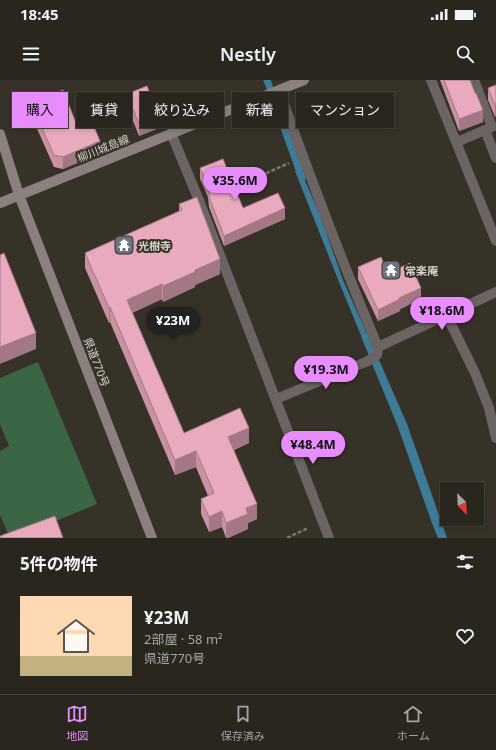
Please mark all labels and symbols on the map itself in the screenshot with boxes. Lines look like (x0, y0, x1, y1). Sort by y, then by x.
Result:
street label: 柳川城島線 (75, 131, 131, 165)
pin: ¥35.6M (202, 167, 268, 201)
temple icon: 光樹寺 (113, 234, 135, 256)
place label: 光樹寺 (138, 238, 171, 253)
temple icon: 常楽庵 (380, 259, 402, 281)
place label: 常楽庵 (405, 263, 439, 278)
pin: ¥18.6M (409, 297, 475, 331)
pin: ¥23M (149, 307, 197, 341)
street label: 県道770号 (81, 335, 113, 389)
pin: ¥19.3M (293, 356, 359, 390)
pin: ¥48.4M (280, 431, 346, 465)
north arrow (440, 482, 484, 526)

